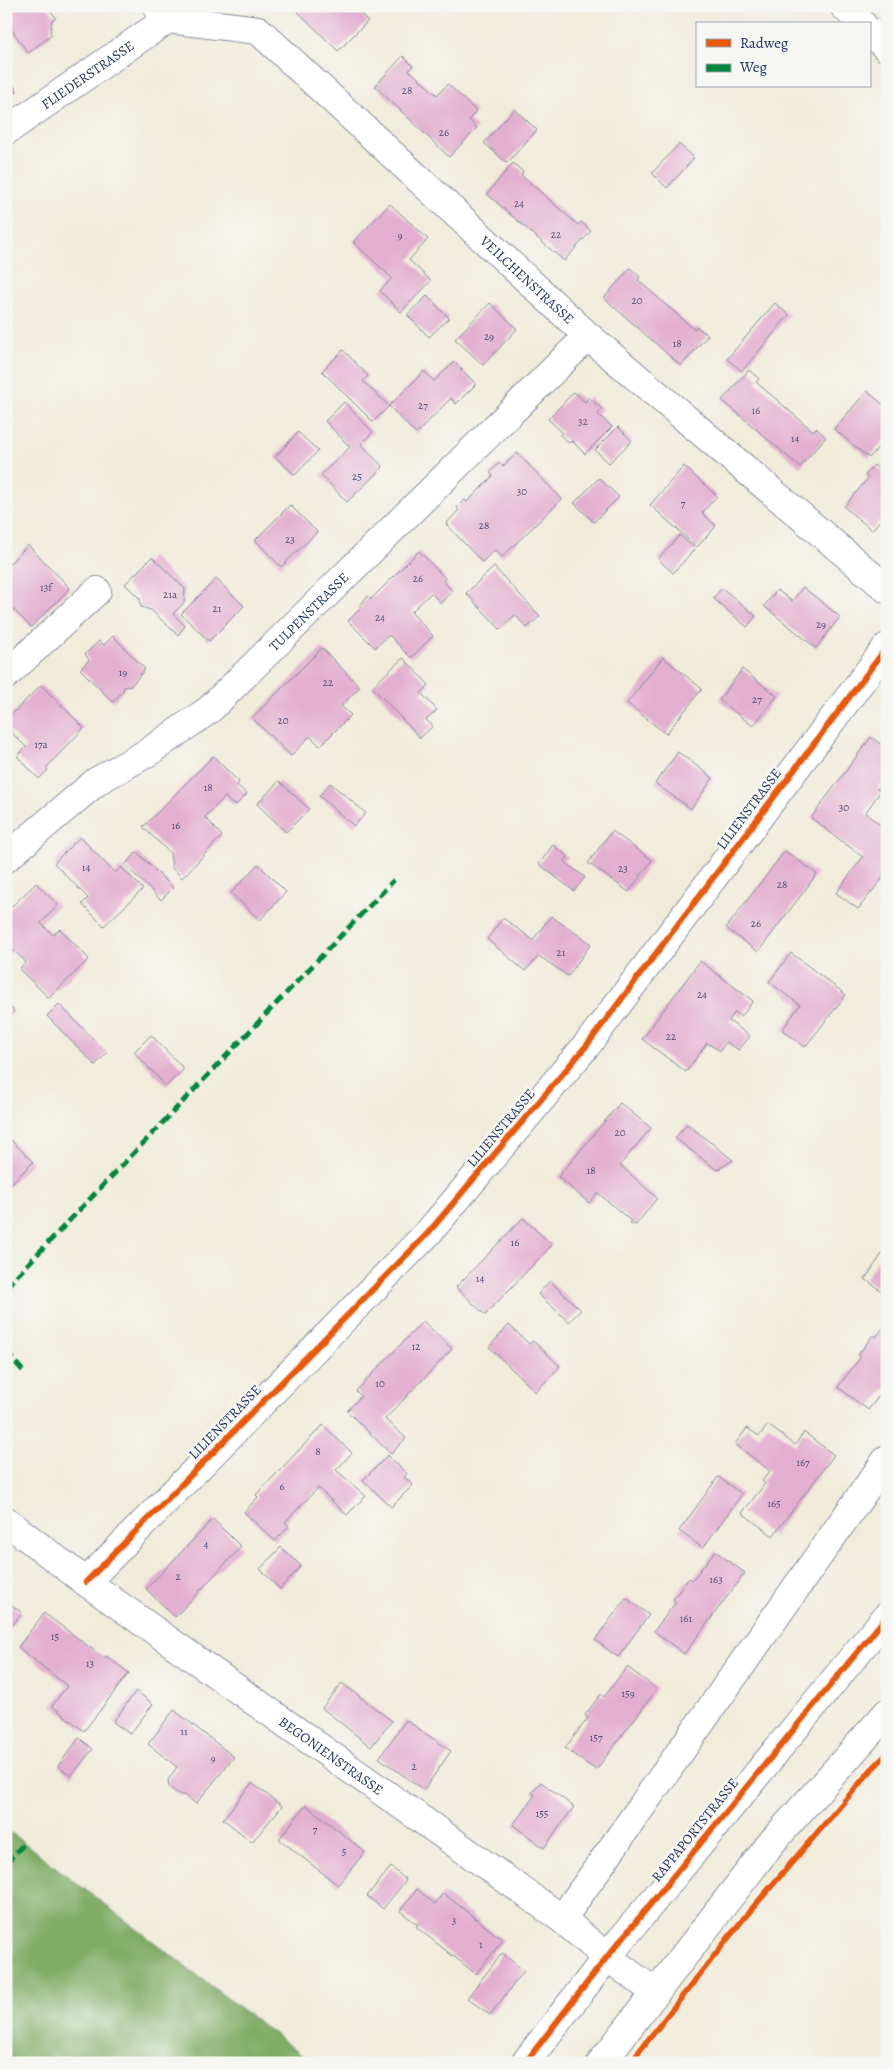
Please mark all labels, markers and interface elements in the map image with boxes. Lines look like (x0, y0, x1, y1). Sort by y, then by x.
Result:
legend (696, 22, 870, 88)
text: Radweg (740, 33, 789, 53)
street label: FLIEDERSTRASSE (37, 36, 138, 114)
text: Weg (739, 57, 767, 77)
house number: 28 (402, 83, 412, 98)
house number: 26 (439, 125, 449, 140)
house number: 24 (514, 196, 524, 211)
house number: 22 (551, 227, 561, 242)
house number: 9 (397, 228, 403, 243)
street label: VEILCHENSTRASSE (476, 231, 578, 328)
house number: 20 (631, 293, 643, 308)
house number: 29 (484, 329, 494, 344)
house number: 18 (672, 336, 682, 351)
house number: 27 (418, 398, 428, 413)
house number: 16 (752, 403, 760, 418)
house number: 32 (578, 414, 588, 429)
house number: 14 (791, 431, 799, 446)
house number: 25 (352, 469, 362, 484)
house number: 30 (517, 484, 527, 499)
house number: 7 (681, 496, 686, 511)
house number: 28 (479, 518, 489, 533)
house number: 23 (285, 532, 295, 547)
street label: TULPENSTRASSE (265, 568, 353, 655)
house number: 26 (413, 571, 423, 586)
house number: 13f (40, 580, 53, 595)
house number: 21a (163, 587, 178, 602)
house number: 21 (213, 601, 222, 616)
house number: 24 (375, 610, 385, 625)
house number: 29 (816, 617, 826, 632)
house number: 19 (119, 665, 127, 680)
house number: 22 (323, 675, 333, 690)
house number: 27 (752, 692, 762, 707)
house number: 20 (277, 713, 289, 728)
house number: 17a (34, 737, 49, 752)
street label: LILIENSTRASSE (712, 765, 786, 853)
house number: 18 (203, 780, 213, 795)
house number: 30 (839, 800, 849, 815)
house number: 16 (172, 818, 180, 833)
house number: 14 (82, 860, 90, 875)
house number: 23 (618, 861, 628, 876)
house number: 28 (777, 877, 787, 892)
house number: 26 (751, 916, 761, 931)
house number: 21 (557, 945, 566, 960)
house number: 24 (697, 987, 707, 1002)
house number: 22 (666, 1029, 676, 1044)
street label: LILIENSTRASSE (463, 1085, 539, 1171)
house number: 20 (614, 1125, 626, 1140)
house number: 18 (586, 1163, 596, 1178)
house number: 16 (511, 1235, 519, 1250)
house number: 14 (476, 1271, 484, 1286)
house number: 12 (412, 1339, 421, 1354)
house number: 10 (375, 1376, 385, 1391)
street label: LILIENSTRASSE (184, 1381, 266, 1463)
house number: 8 (315, 1444, 321, 1459)
house number: 167 (796, 1455, 810, 1470)
house number: 6 (279, 1479, 285, 1494)
house number: 165 (767, 1496, 781, 1511)
house number: 4 (204, 1537, 209, 1552)
house number: 2 (175, 1569, 181, 1584)
house number: 163 (709, 1572, 723, 1587)
house number: 161 (680, 1611, 693, 1626)
house number: 15 (51, 1629, 60, 1644)
house number: 13 (86, 1656, 94, 1671)
house number: 159 (621, 1686, 635, 1701)
street label: BEGONIENSTRASSE (275, 1712, 387, 1799)
house number: 11 (180, 1724, 188, 1739)
house number: 157 (589, 1730, 603, 1745)
house number: 9 (210, 1751, 216, 1766)
house number: 2 (411, 1759, 417, 1774)
street label: RAPPAPORTSTRASSE (647, 1774, 743, 1886)
house number: 155 (535, 1806, 549, 1821)
house number: 7 (313, 1822, 318, 1837)
house number: 5 (342, 1844, 347, 1859)
house number: 3 (452, 1913, 456, 1928)
house number: 1 (479, 1937, 483, 1952)

